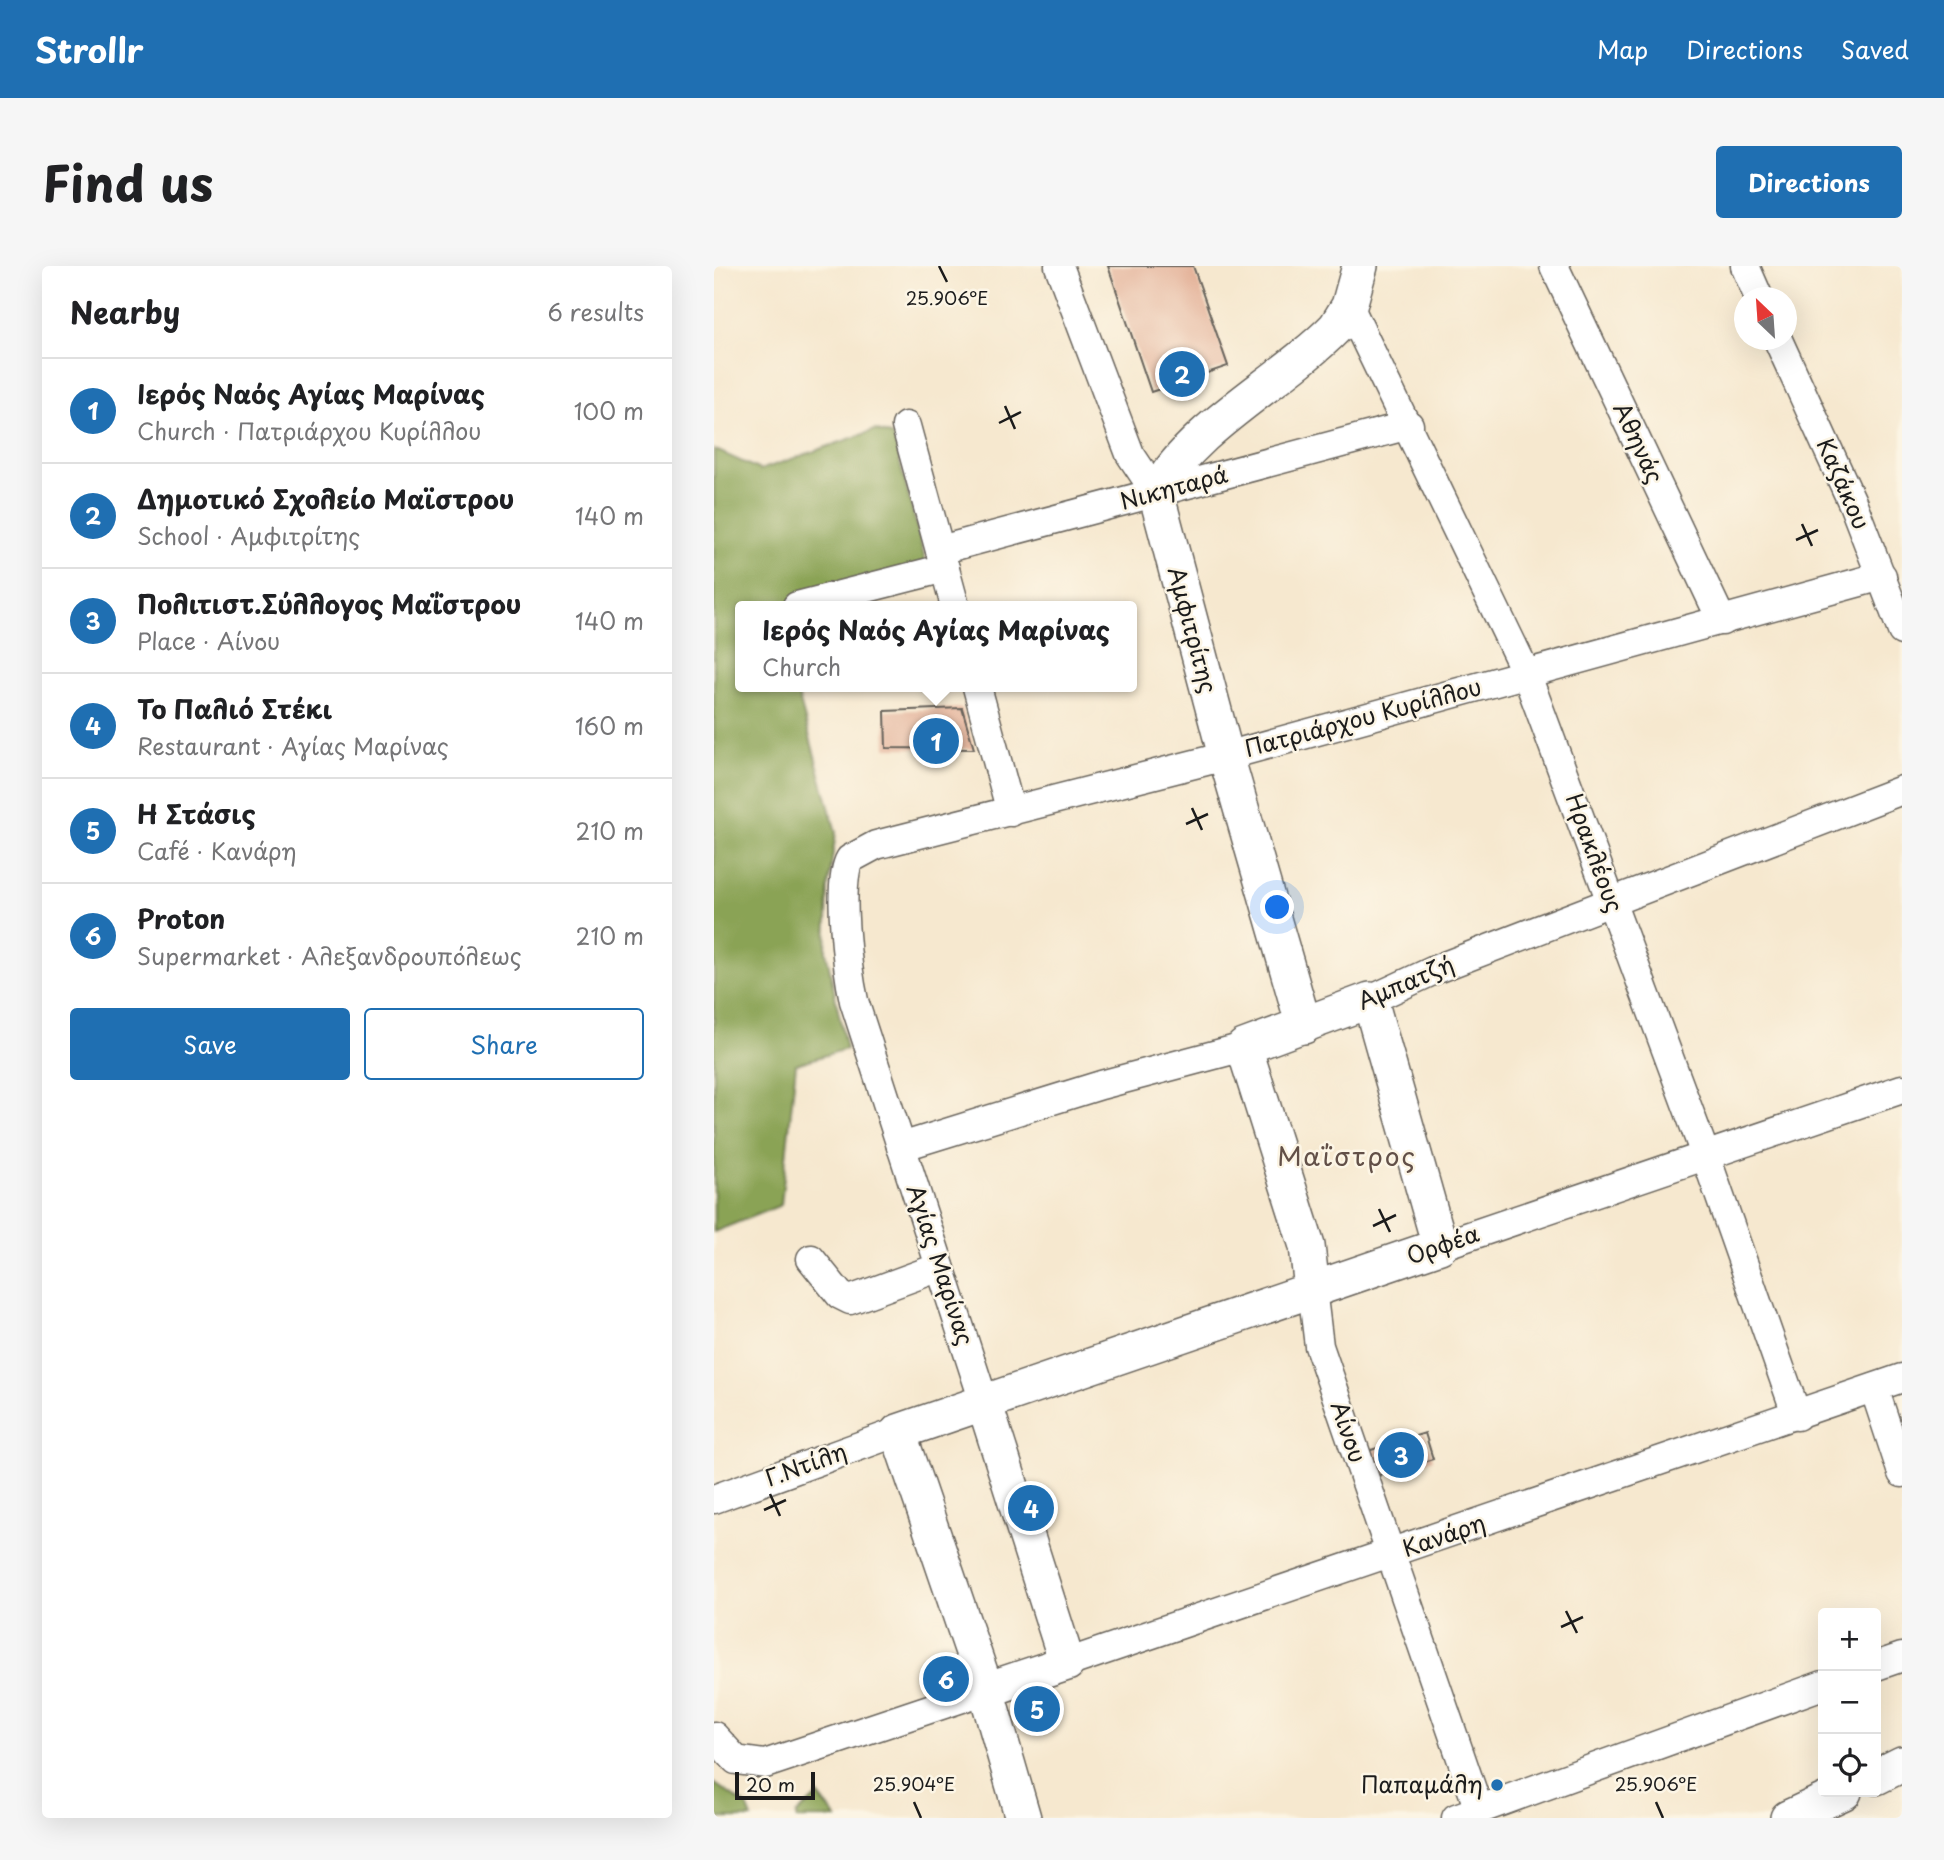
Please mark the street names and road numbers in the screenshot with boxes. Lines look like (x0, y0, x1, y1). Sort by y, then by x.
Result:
street label: Αθηνάς (1605, 396, 1673, 489)
street label: Καζάκου (1809, 432, 1880, 535)
street label: Νικηταρά (1116, 455, 1231, 518)
street label: Αμφιτρίτης (1160, 562, 1227, 697)
street label: Πατριάρχου Κυρίλλου (1240, 668, 1485, 765)
street label: Ηρακλέους (1558, 788, 1633, 917)
street label: Αμπατζή (1352, 946, 1459, 1018)
street label: Αγίας Μαρίνας (899, 1179, 984, 1350)
street label: Ορφέα (1401, 1215, 1484, 1272)
street label: Αίνου (1323, 1396, 1376, 1467)
street label: Γ.Ντίλη (760, 1433, 851, 1494)
street label: Κανάρη (1397, 1504, 1490, 1565)

